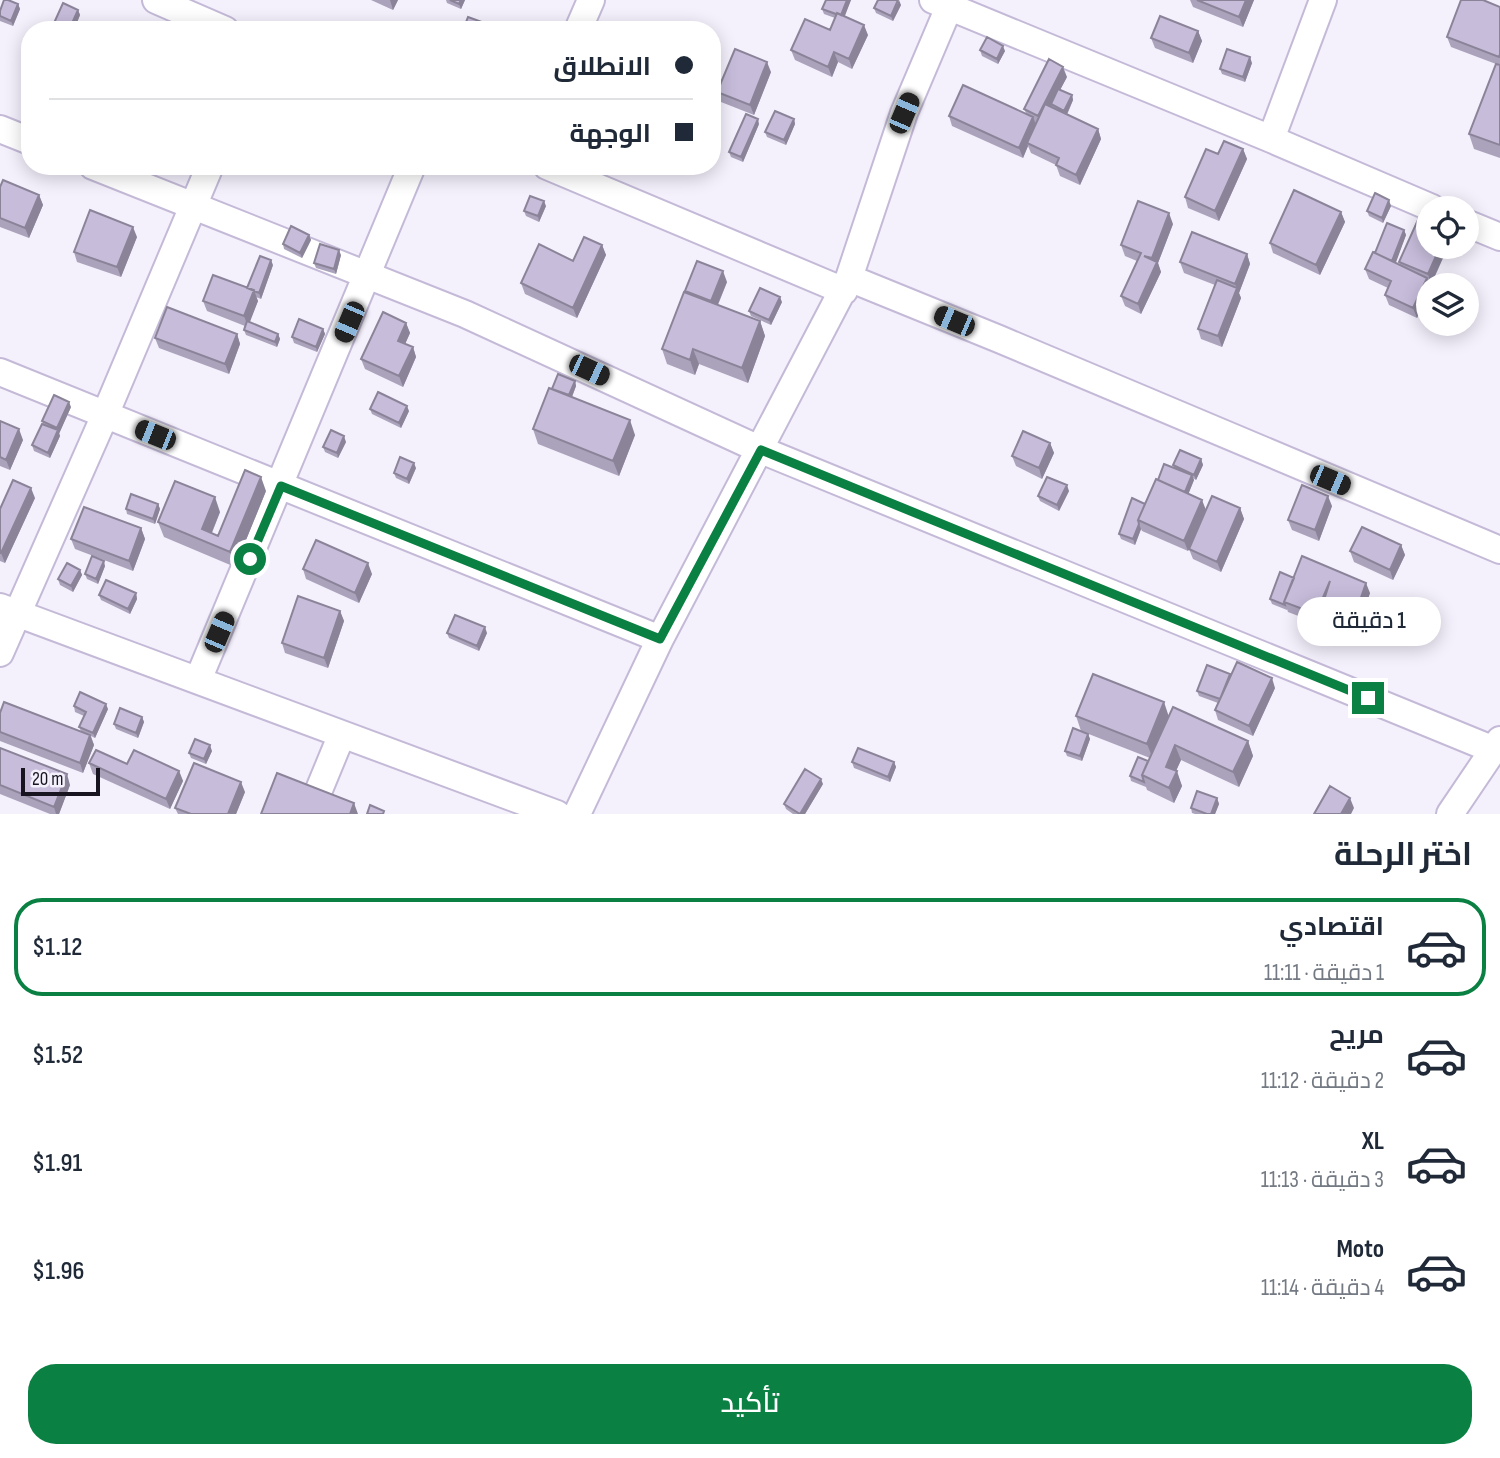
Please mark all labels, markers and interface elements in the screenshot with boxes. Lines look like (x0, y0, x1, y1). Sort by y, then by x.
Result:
text: الانطلاق (553, 52, 651, 83)
car (887, 90, 922, 136)
text: الوجهة (570, 119, 651, 150)
map controls (1416, 196, 1479, 336)
button: locate (1416, 196, 1479, 259)
button: layers (1416, 273, 1479, 336)
car (332, 299, 367, 345)
car (931, 303, 978, 339)
car (566, 352, 613, 388)
car (132, 417, 179, 453)
car (1307, 462, 1354, 498)
route start (234, 543, 266, 575)
callout: 1 دقيقة (1296, 596, 1440, 646)
text: 1 دقيقة (1332, 607, 1406, 635)
car (202, 609, 237, 655)
route end (1352, 682, 1384, 714)
scale bar (21, 765, 100, 797)
text: 20 m (32, 768, 64, 791)
text: اختر الرحلة (1334, 836, 1472, 875)
text: اقتصادي (1279, 912, 1384, 943)
icon: car (1405, 916, 1468, 979)
text: $1.12 (32, 932, 82, 963)
text: 1 دقيقة · 11:11 (1264, 959, 1384, 987)
text: مريح (1329, 1020, 1384, 1051)
icon: car (1405, 1024, 1468, 1087)
text: $1.52 (32, 1040, 83, 1071)
text: 2 دقيقة · 11:12 (1261, 1067, 1384, 1095)
text: XL (1362, 1126, 1384, 1157)
icon: car (1405, 1132, 1468, 1195)
text: $1.91 (32, 1148, 82, 1179)
text: 3 دقيقة · 11:13 (1261, 1166, 1384, 1194)
text: Moto (1336, 1234, 1384, 1265)
icon: car (1405, 1240, 1468, 1303)
text: $1.96 (32, 1256, 84, 1287)
text: 4 دقيقة · 11:14 (1261, 1274, 1384, 1302)
button: تأكيد (28, 1364, 1472, 1444)

